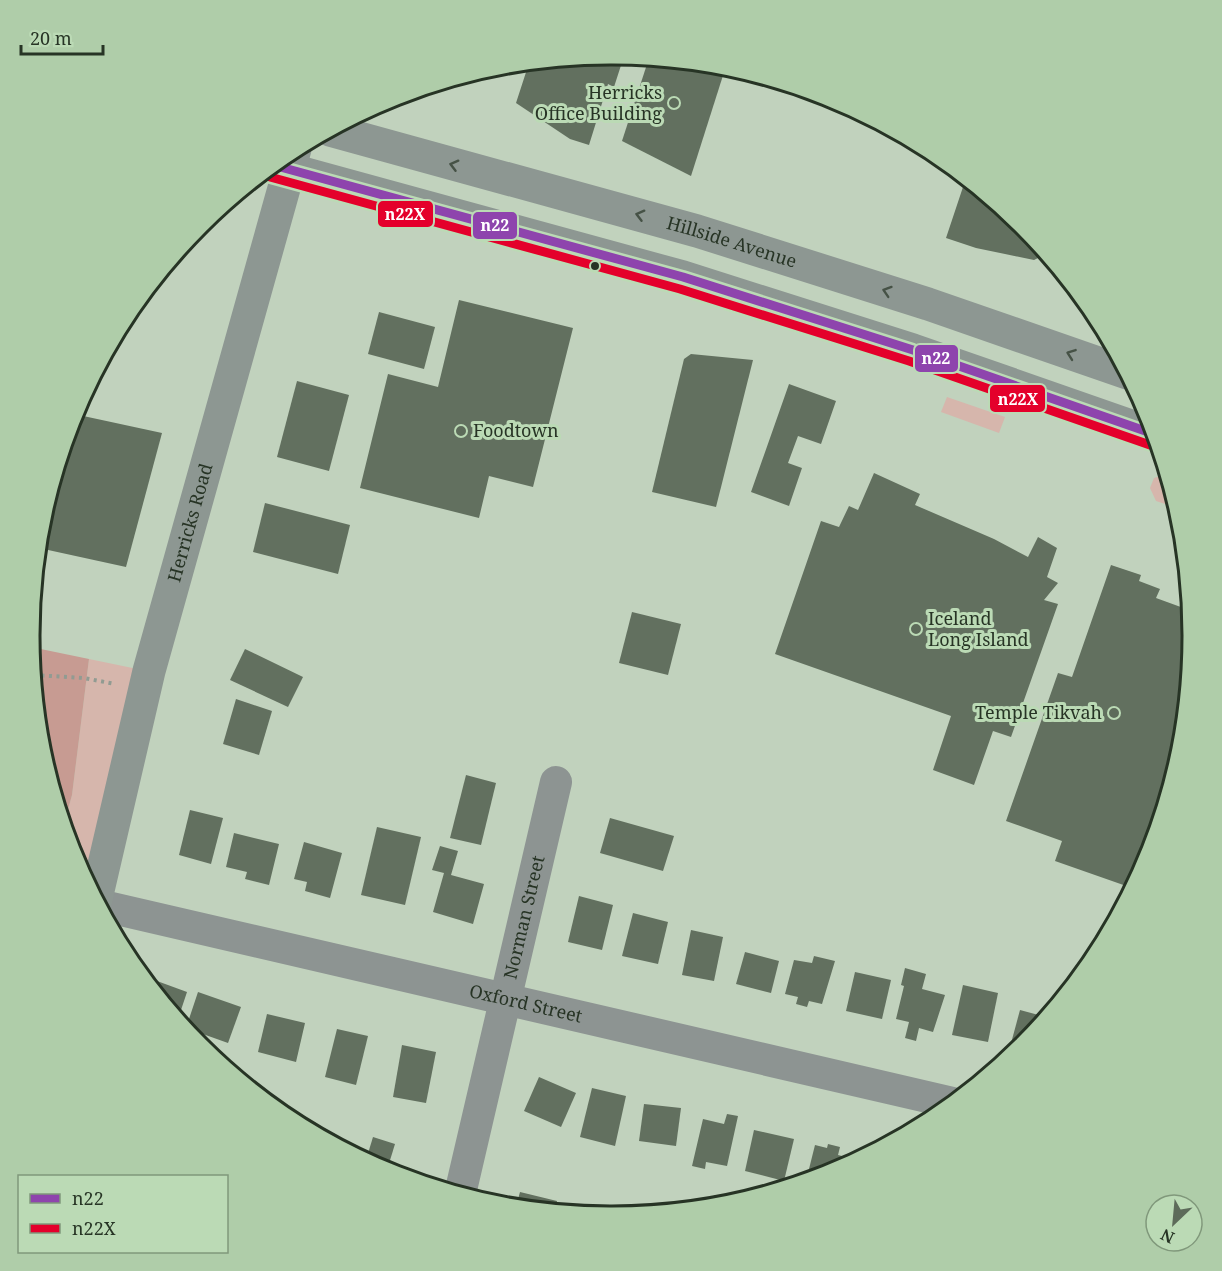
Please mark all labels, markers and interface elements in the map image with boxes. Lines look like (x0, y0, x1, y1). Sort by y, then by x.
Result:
scale bar (21, 18, 104, 56)
text: 20 m (30, 26, 72, 50)
place label: Herricks Office Building (535, 80, 662, 125)
marker: Herricks Office Building (667, 96, 681, 110)
one-way arrow (449, 160, 459, 173)
line badge: n22X (377, 200, 434, 228)
text: n22X (385, 203, 426, 225)
one-way arrow (635, 210, 645, 223)
street label: Hillside Avenue (664, 210, 800, 273)
line badge: n22 (472, 211, 518, 240)
text: n22 (481, 214, 509, 236)
unlabelled marker (589, 260, 601, 272)
one-way arrow (882, 286, 893, 298)
line badge: n22 (914, 344, 959, 373)
text: n22 (922, 347, 950, 369)
one-way arrow (1066, 349, 1077, 362)
line badge: n22X (989, 384, 1046, 413)
text: n22X (998, 388, 1039, 410)
place label: Foodtown (473, 418, 559, 442)
marker: Foodtown (454, 424, 468, 438)
street label: Herricks Road (161, 460, 218, 585)
place label: Iceland Long Island (928, 606, 1029, 651)
marker: Iceland Long Island (909, 622, 923, 636)
place label: Temple Tikvah (975, 700, 1102, 724)
marker: Temple Tikvah (1107, 706, 1121, 720)
street label: Norman Street (497, 853, 549, 981)
street label: Oxford Street (467, 978, 585, 1028)
legend (18, 1175, 228, 1253)
text: n22 (72, 1186, 104, 1210)
north arrow (1144, 1193, 1204, 1253)
text: n22X (72, 1216, 116, 1240)
text: N (1157, 1224, 1178, 1249)

